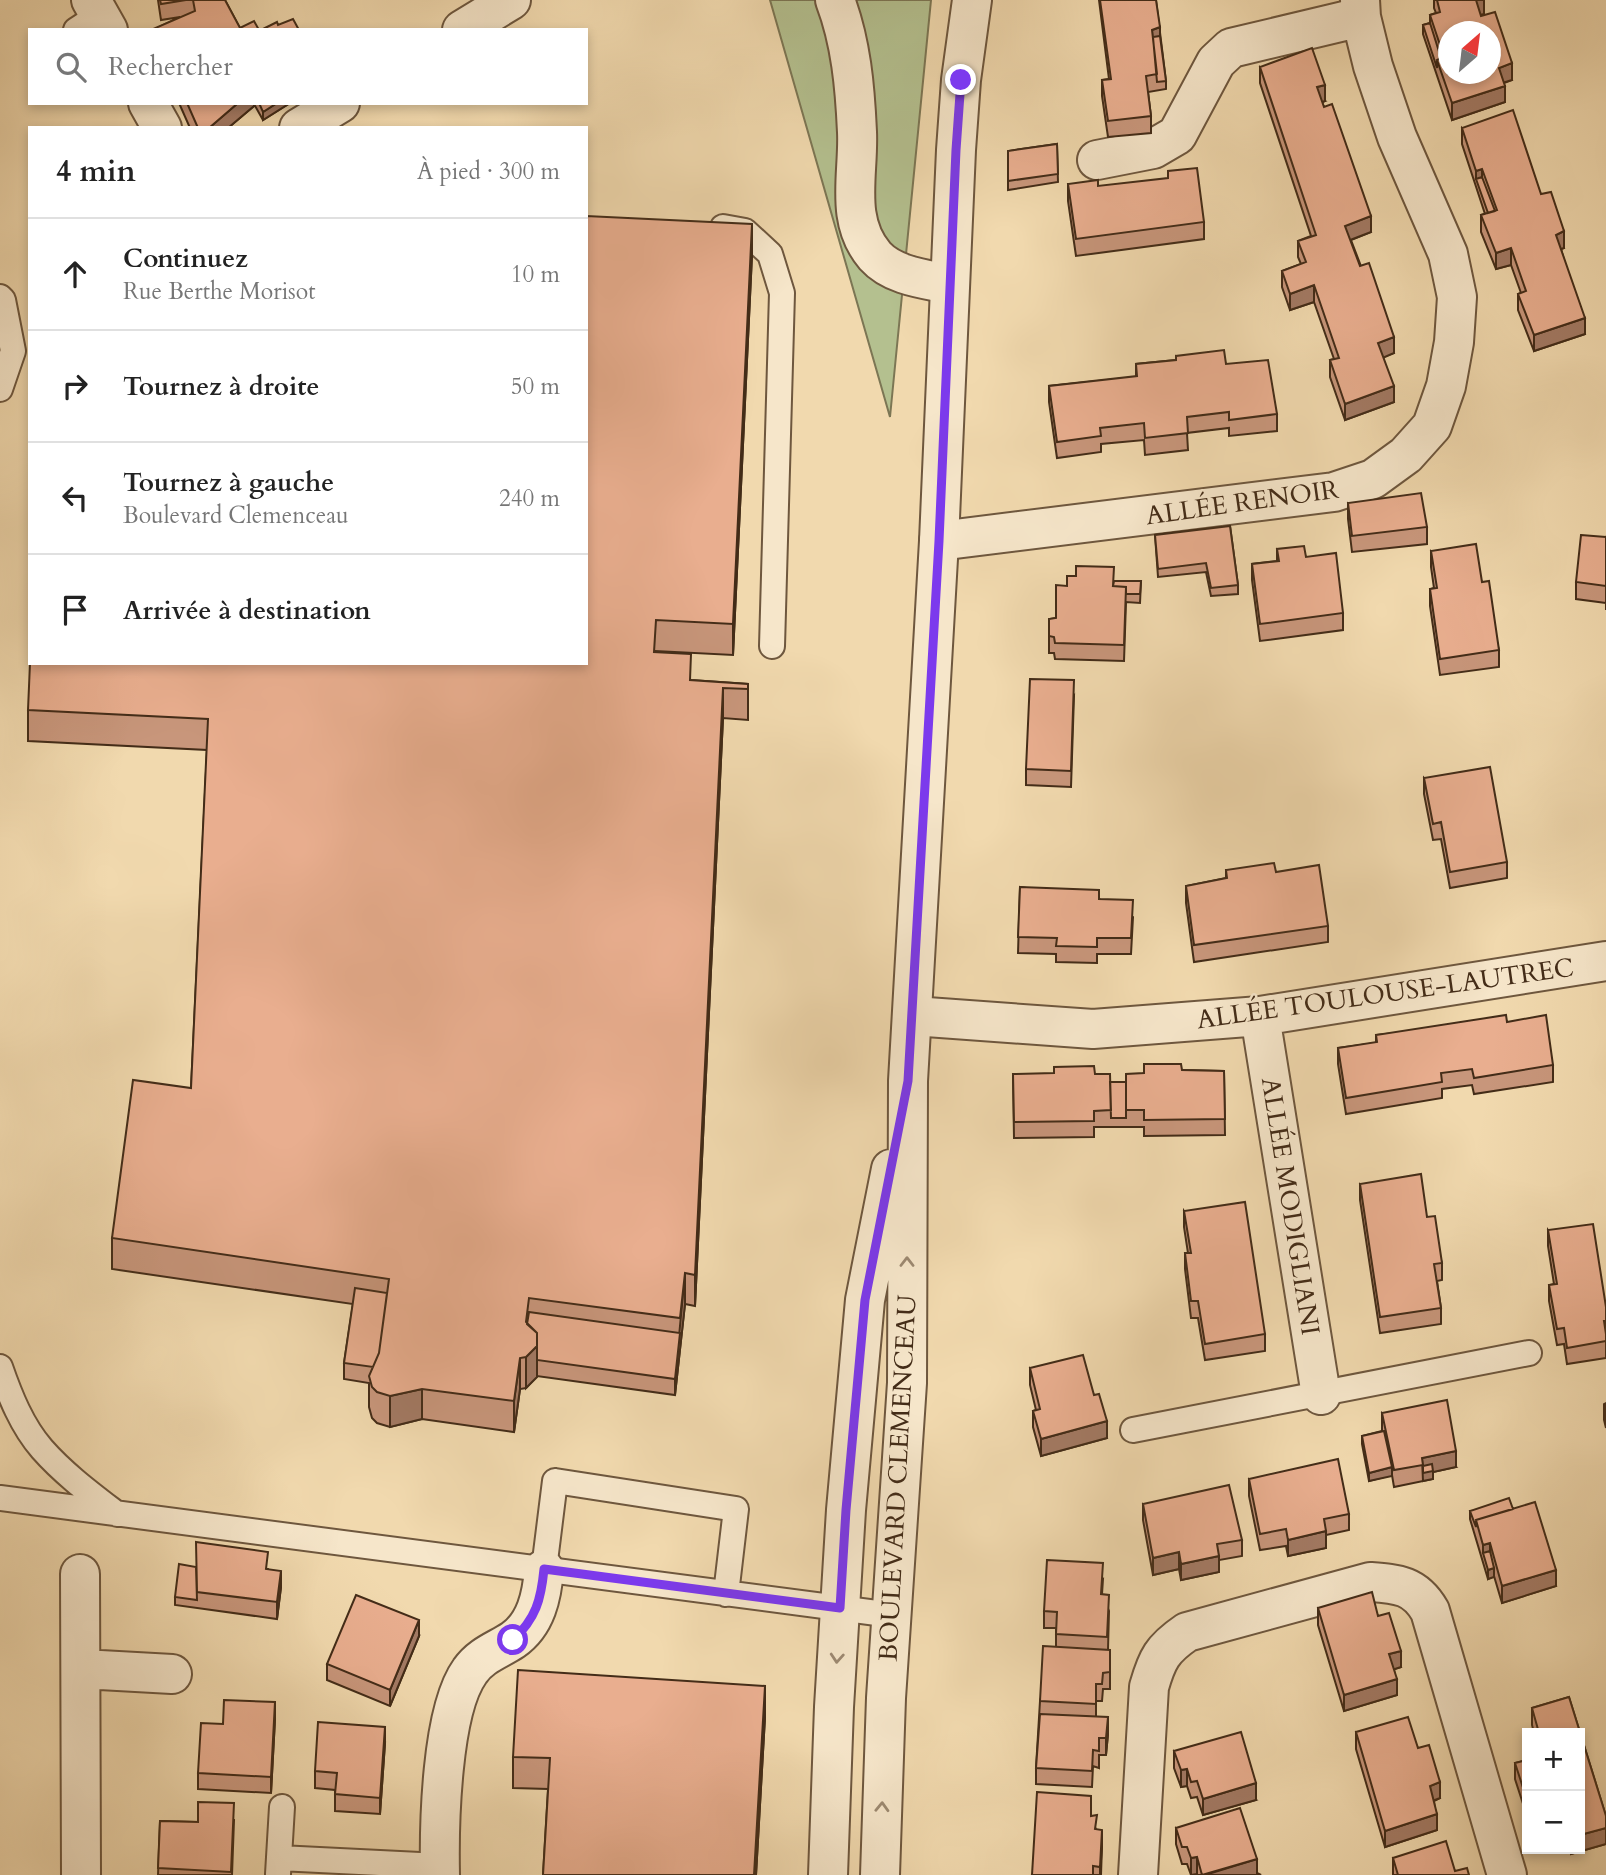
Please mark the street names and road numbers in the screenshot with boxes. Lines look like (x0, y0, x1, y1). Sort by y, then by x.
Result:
street label: ALLÉE RENOIR (1143, 472, 1341, 533)
street label: ALLÉE TOULOUSE-LAUTREC (1194, 950, 1576, 1037)
street label: ALLÉE MODIGLIANI (1253, 1075, 1328, 1338)
street label: BOULEVARD CLEMENCEAU (870, 1294, 925, 1662)

